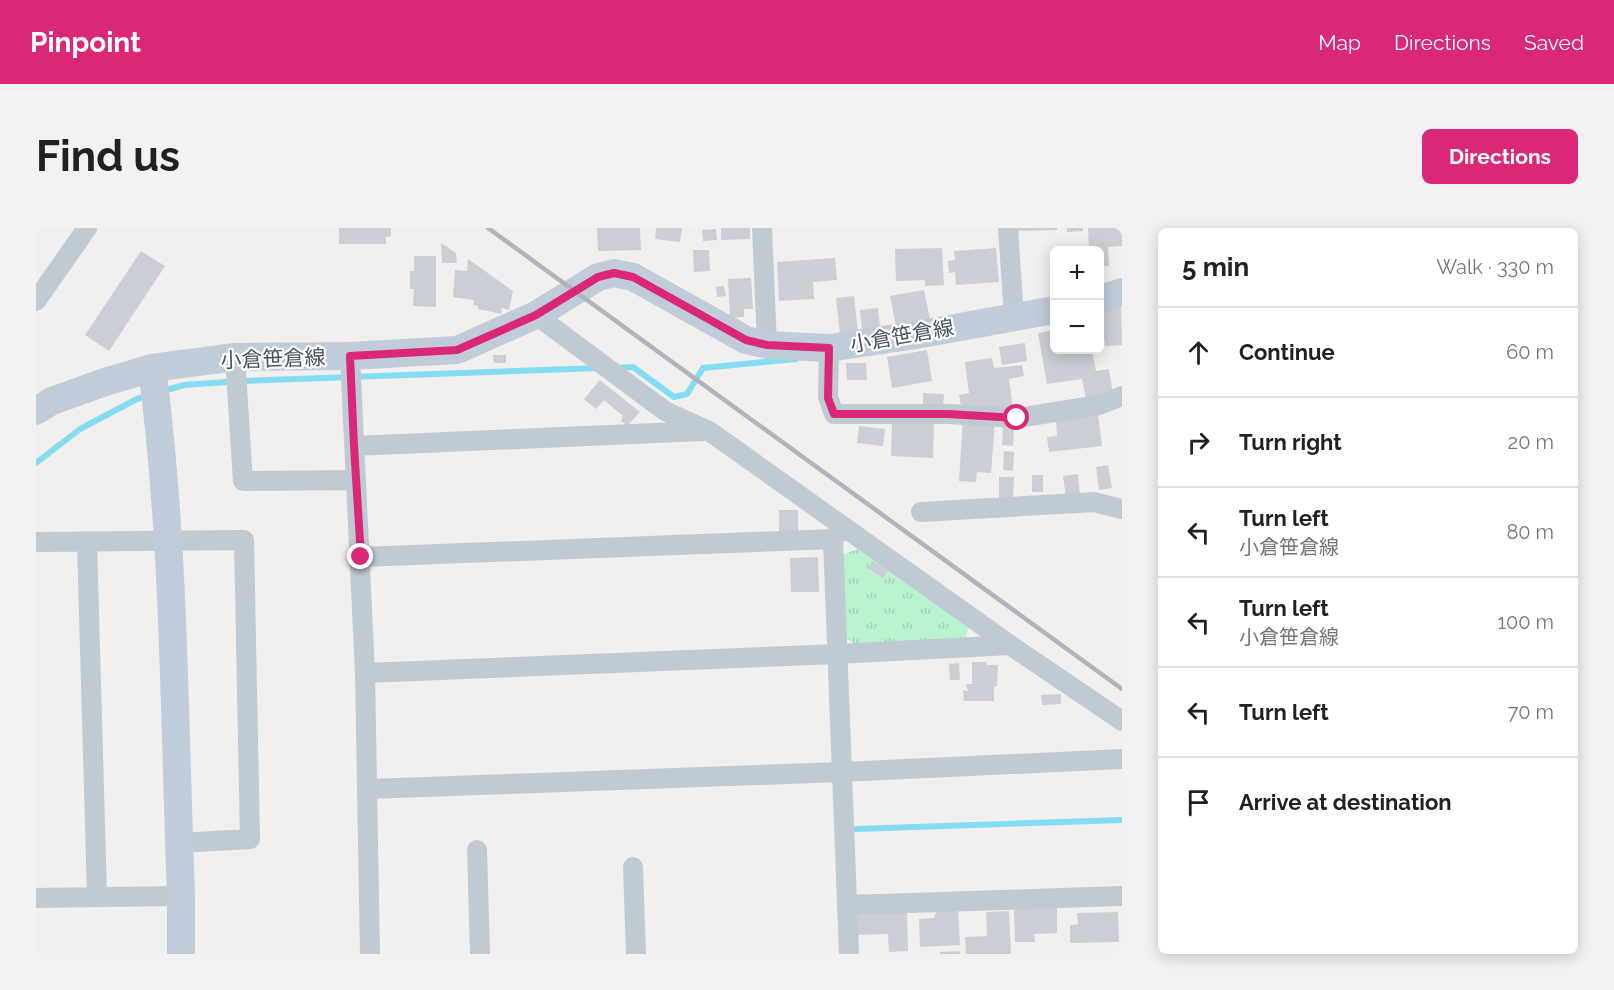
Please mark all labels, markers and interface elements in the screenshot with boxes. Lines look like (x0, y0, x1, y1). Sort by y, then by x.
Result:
text: Pinpoint (30, 26, 141, 59)
text: Map (1318, 30, 1361, 55)
text: Directions (1394, 30, 1491, 55)
text: Saved (1524, 30, 1584, 55)
button: Directions (1422, 129, 1578, 184)
text: Find us (36, 132, 180, 181)
map controls (1050, 246, 1104, 354)
button: + (1050, 246, 1104, 300)
text: 5 min (1182, 252, 1249, 282)
text: Walk · 330 m (1436, 255, 1554, 279)
button: − (1050, 300, 1104, 354)
street label: 小倉笹倉線 (848, 314, 956, 357)
icon: ahead (1182, 336, 1215, 369)
text: Continue (1239, 339, 1335, 365)
text: 60 m (1506, 340, 1554, 364)
street label: 小倉笹倉線 (220, 344, 326, 373)
route start (1003, 404, 1029, 430)
icon: right (1182, 426, 1215, 459)
text: Turn right (1239, 429, 1342, 455)
text: 20 m (1508, 430, 1554, 454)
text: Turn left (1239, 505, 1329, 531)
icon: left (1182, 516, 1215, 549)
text: 80 m (1506, 520, 1554, 544)
text: 小倉笹倉線 (1239, 535, 1339, 559)
route end (347, 543, 373, 569)
text: Turn left (1239, 595, 1329, 621)
icon: left (1182, 606, 1215, 639)
text: 100 m (1497, 610, 1554, 634)
text: 小倉笹倉線 (1239, 625, 1339, 649)
icon: left (1182, 696, 1215, 729)
text: Turn left (1239, 699, 1329, 725)
text: 70 m (1508, 700, 1554, 724)
icon: arrive (1182, 786, 1215, 819)
text: Arrive at destination (1239, 789, 1452, 815)

